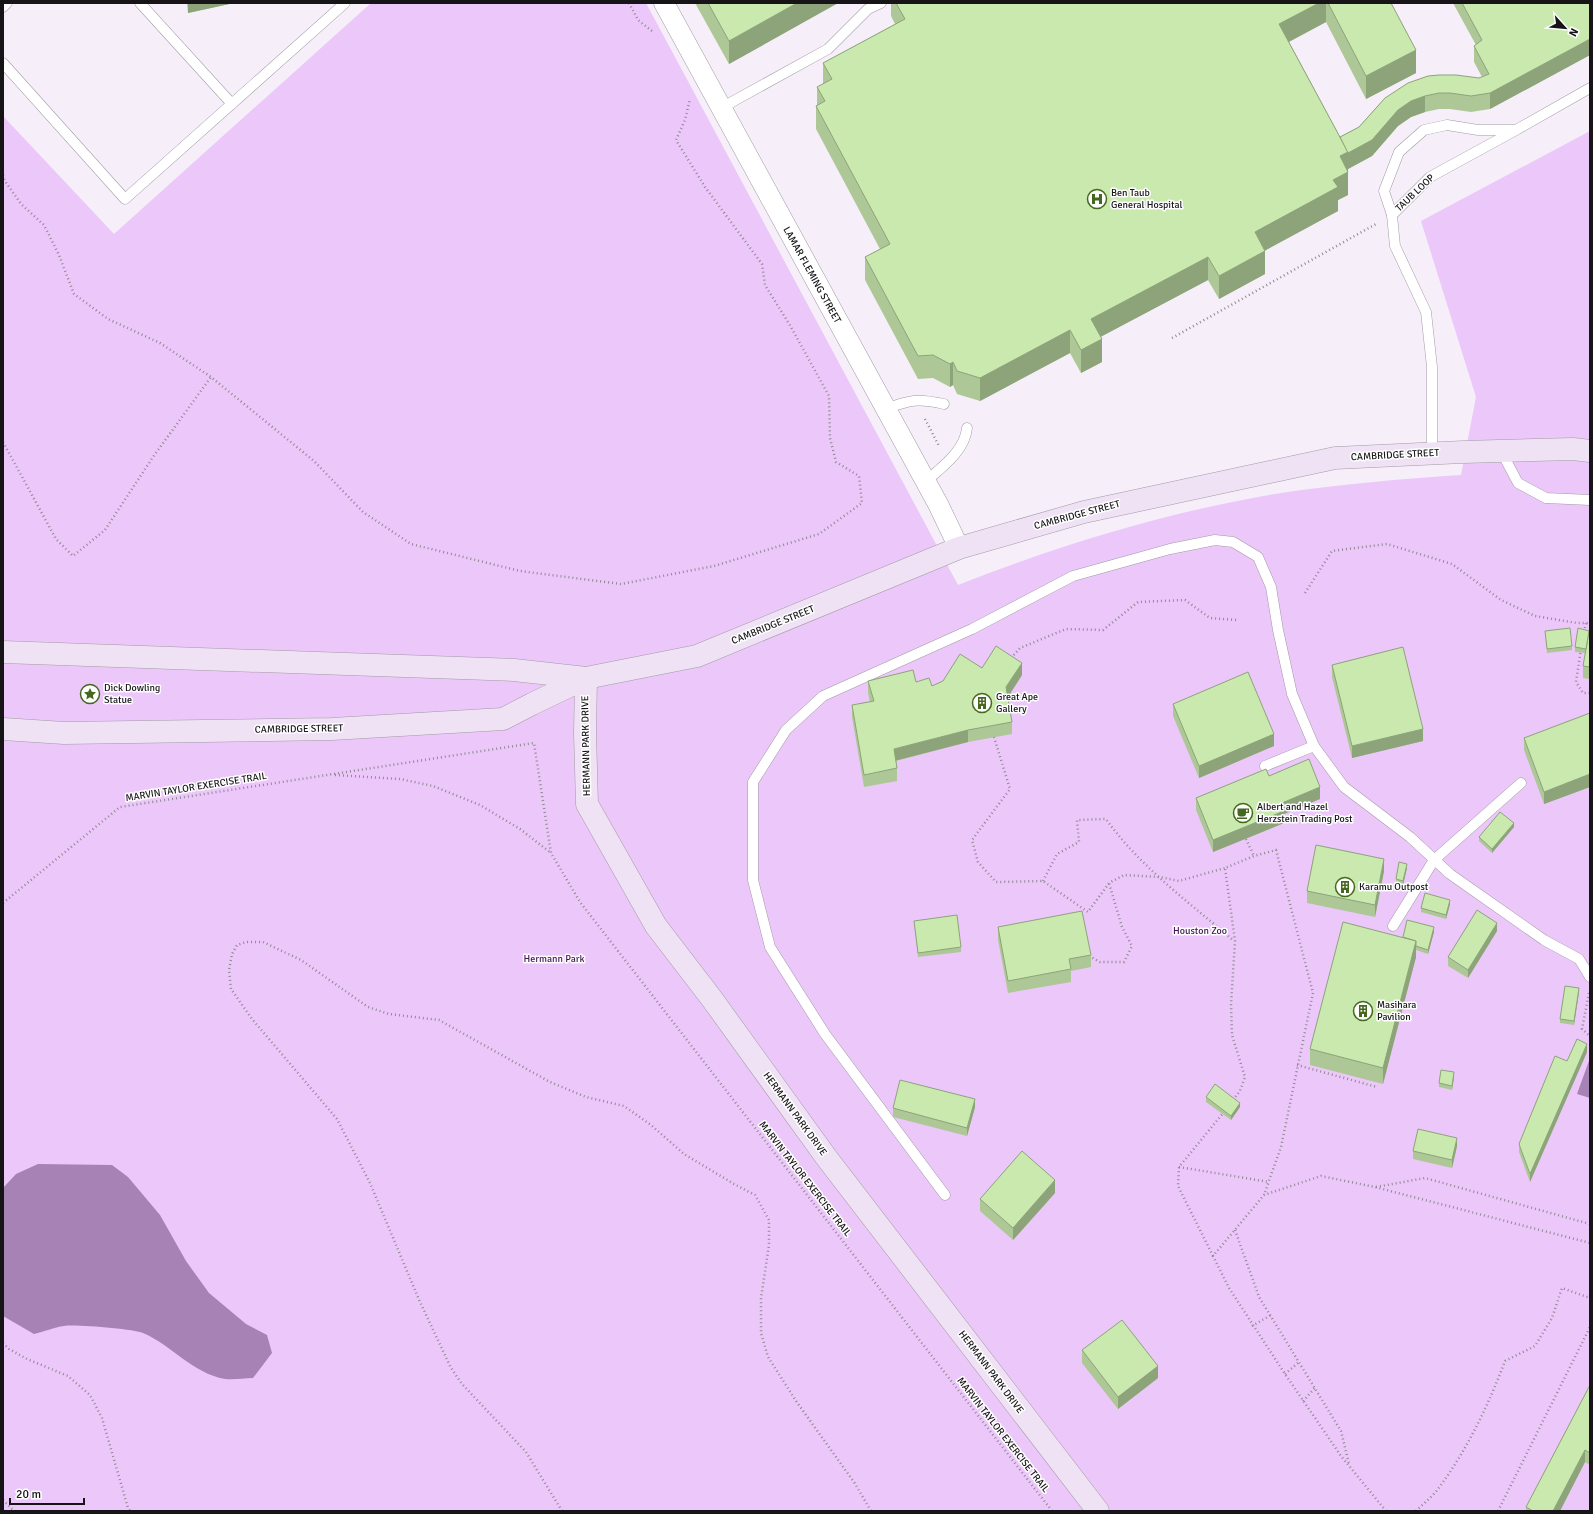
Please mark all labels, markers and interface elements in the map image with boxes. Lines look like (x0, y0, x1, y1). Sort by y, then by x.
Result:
north arrow (1545, 8, 1585, 48)
text: N (1566, 26, 1581, 39)
street label: TAUB LOOP (1393, 172, 1437, 214)
place label: Ben Taub General Hospital (1111, 187, 1183, 211)
hospital icon: Ben Taub General Hospital (1086, 188, 1108, 210)
street label: LAMAR FLEMING STREET (780, 225, 844, 325)
street label: CAMBRIDGE STREET (1351, 447, 1440, 463)
street label: CAMBRIDGE STREET (1033, 498, 1121, 532)
street label: CAMBRIDGE STREET (730, 603, 816, 647)
place label: Dick Dowling Statue (104, 682, 160, 706)
place icon: Dick Dowling Statue (79, 683, 101, 705)
place label: Great Ape Gallery (996, 691, 1038, 715)
building icon: Great Ape Gallery (971, 692, 993, 714)
street label: HERMANN PARK DRIVE (579, 695, 593, 796)
street label: CAMBRIDGE STREET (255, 722, 343, 736)
street label: MARVIN TAYLOR EXERCISE TRAIL (124, 770, 268, 804)
place label: Albert and Hazel Herzstein Trading Post (1257, 801, 1353, 825)
cafe icon: Albert and Hazel Herzstein Trading Post (1232, 802, 1254, 824)
building icon: Karamu Outpost (1334, 876, 1356, 898)
place label: Karamu Outpost (1359, 881, 1429, 893)
park label: Houston Zoo (1173, 925, 1227, 937)
park label: Hermann Park (524, 953, 584, 965)
place label: Masihara Pavilion (1377, 999, 1416, 1023)
building icon: Masihara Pavilion (1352, 1000, 1374, 1022)
street label: HERMANN PARK DRIVE (761, 1070, 830, 1158)
street label: MARVIN TAYLOR EXERCISE TRAIL (756, 1119, 854, 1239)
street label: HERMANN PARK DRIVE (956, 1328, 1026, 1416)
street label: MARVIN TAYLOR EXERCISE TRAIL (954, 1375, 1052, 1495)
scale bar (10, 1480, 84, 1506)
text: 20 m (16, 1487, 41, 1502)

